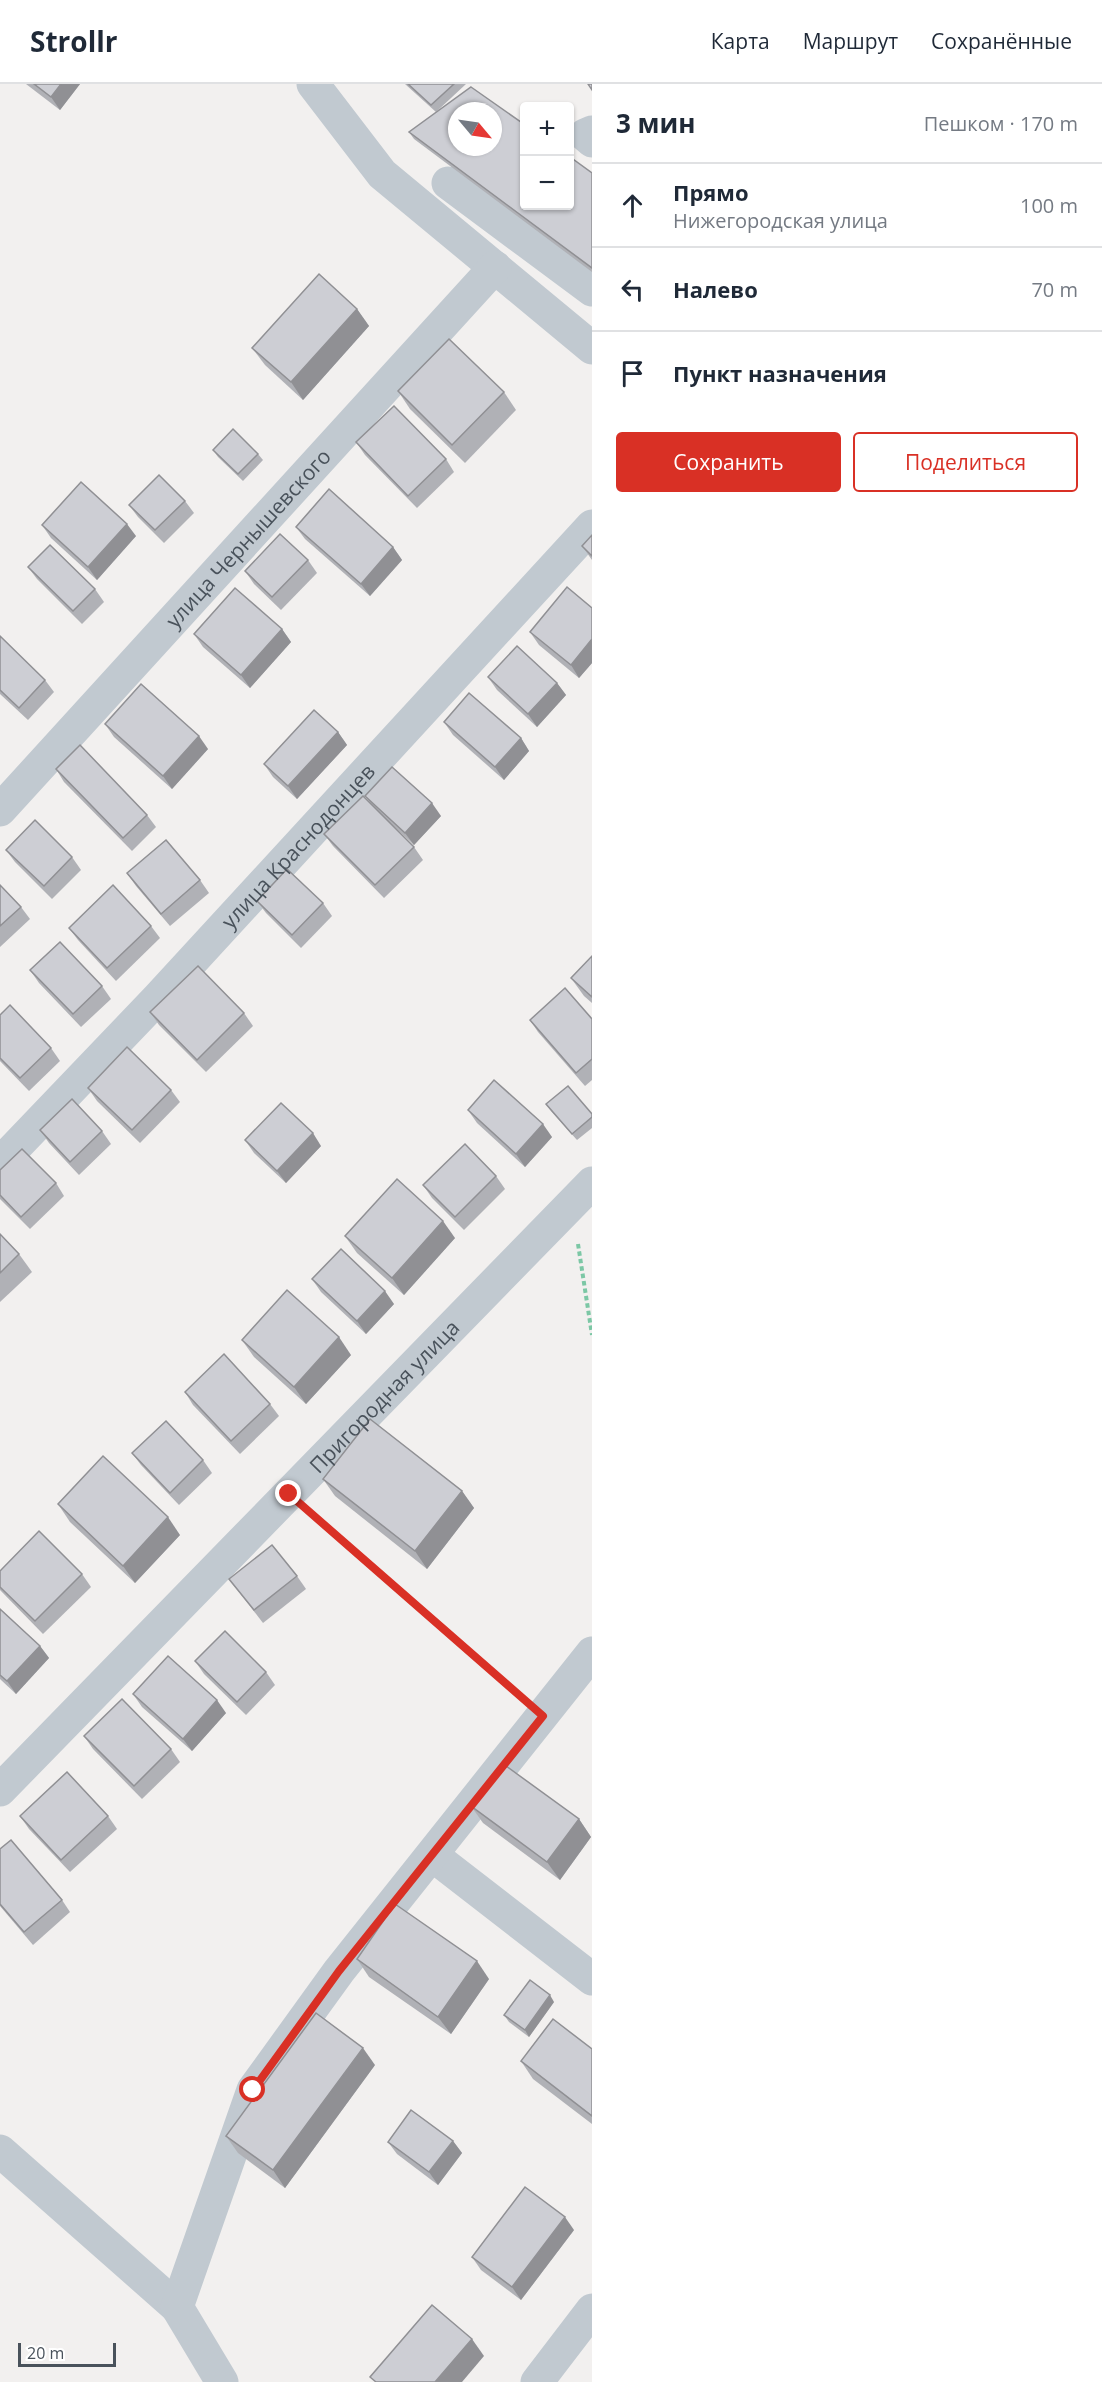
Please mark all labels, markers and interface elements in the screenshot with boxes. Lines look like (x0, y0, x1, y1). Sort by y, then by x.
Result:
text: Strollr (30, 22, 117, 60)
text: Карта (711, 27, 770, 55)
text: Маршрут (803, 27, 898, 55)
text: Сохранённые (931, 27, 1072, 55)
north arrow (448, 102, 502, 156)
map controls (520, 102, 574, 210)
button: + (520, 102, 574, 156)
text: 3 мин (616, 105, 696, 141)
text: Пешком · 170 m (924, 110, 1078, 137)
button: − (520, 156, 574, 210)
text: Прямо (673, 177, 749, 207)
icon: ahead (616, 189, 649, 222)
text: 100 m (1020, 192, 1078, 219)
text: Нижегородская улица (673, 207, 888, 234)
icon: left (616, 273, 649, 306)
text: Налево (673, 274, 758, 304)
text: 70 m (1031, 276, 1078, 303)
icon: arrive (616, 357, 649, 390)
text: Пункт назначения (673, 358, 887, 388)
button: Сохранить (616, 432, 841, 492)
button: Поделиться (853, 432, 1078, 492)
street label: улица Чернышевского (159, 443, 337, 633)
street label: улица Краснодонцев (215, 757, 381, 934)
street label: Пригородная улица (303, 1314, 465, 1479)
route end (275, 1480, 301, 1506)
route start (239, 2076, 265, 2102)
scale bar (18, 2340, 116, 2368)
text: 20 m (27, 2342, 64, 2364)

